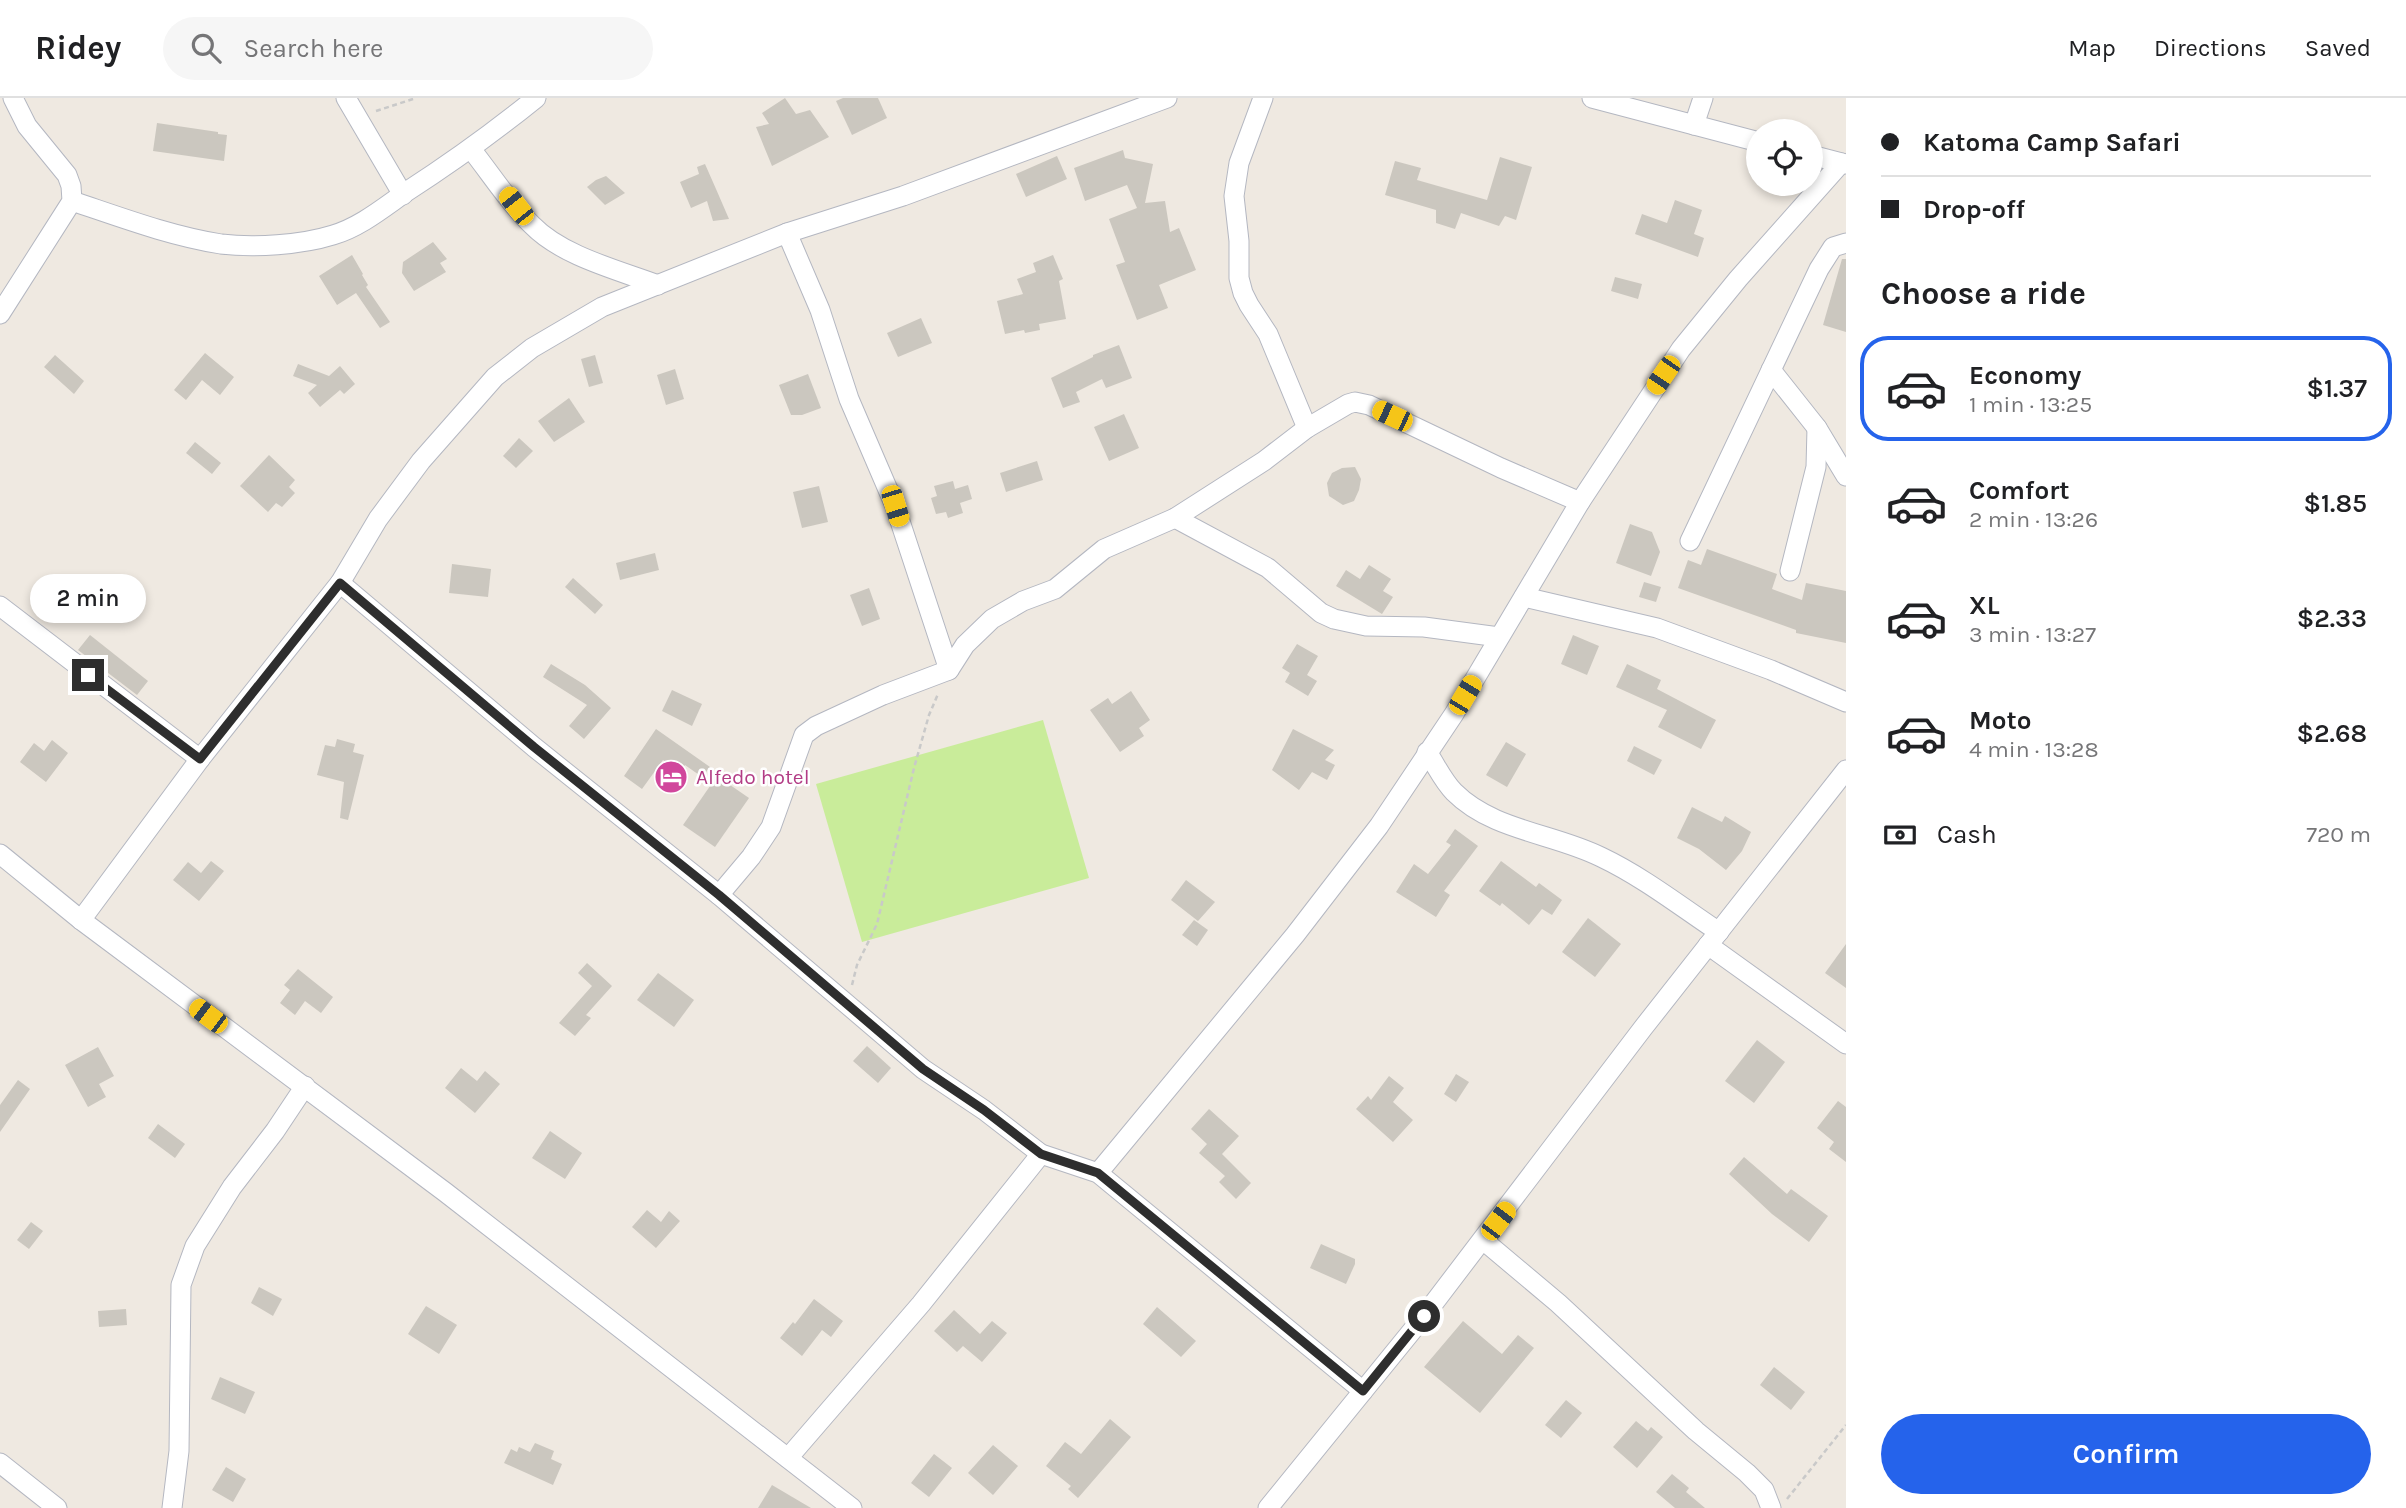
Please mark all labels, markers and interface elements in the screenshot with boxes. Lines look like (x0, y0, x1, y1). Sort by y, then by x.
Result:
search box (163, 17, 653, 80)
text: Ridey (35, 29, 121, 67)
icon: search (187, 29, 225, 67)
text: Search here (243, 33, 383, 64)
text: Map (2068, 34, 2116, 62)
text: Directions (2154, 34, 2267, 62)
text: Saved (2305, 34, 2371, 62)
map controls (1746, 119, 1823, 196)
button: locate (1746, 119, 1823, 196)
text: Katoma Camp Safari (1923, 127, 2181, 158)
car (495, 183, 538, 229)
text: Drop-off (1923, 194, 2025, 225)
text: Choose a ride (1881, 275, 2086, 312)
car (1643, 352, 1684, 398)
icon: car (1885, 357, 1948, 420)
text: Economy (1969, 360, 2081, 391)
text: $1.37 (2306, 373, 2367, 404)
text: 1 min · 13:25 (1969, 391, 2092, 418)
car (1369, 398, 1416, 434)
icon: car (1885, 472, 1948, 535)
text: Comfort (1969, 475, 2070, 506)
car (879, 483, 912, 529)
text: $1.85 (2304, 488, 2367, 519)
text: 2 min · 13:26 (1969, 506, 2098, 533)
callout: 2 min (30, 574, 146, 622)
text: 2 min (57, 585, 119, 612)
icon: car (1885, 587, 1948, 650)
text: XL (1969, 590, 2000, 621)
text: $2.33 (2297, 603, 2367, 634)
text: 3 min · 13:27 (1969, 621, 2096, 648)
route end (72, 659, 104, 691)
car (1446, 672, 1485, 718)
icon: car (1885, 702, 1948, 765)
text: Moto (1969, 705, 2031, 736)
text: $2.68 (2297, 718, 2367, 749)
text: 4 min · 13:28 (1969, 736, 2099, 763)
hotel icon: Alfedo hotel (652, 758, 690, 796)
place label: Alfedo hotel (696, 765, 810, 789)
icon: cash (1881, 816, 1919, 854)
text: Cash (1937, 819, 1997, 850)
text: 720 m (2306, 821, 2371, 848)
car (185, 995, 232, 1037)
car (1477, 1198, 1520, 1244)
route start (1408, 1300, 1440, 1332)
button: Confirm (1881, 1414, 2371, 1494)

